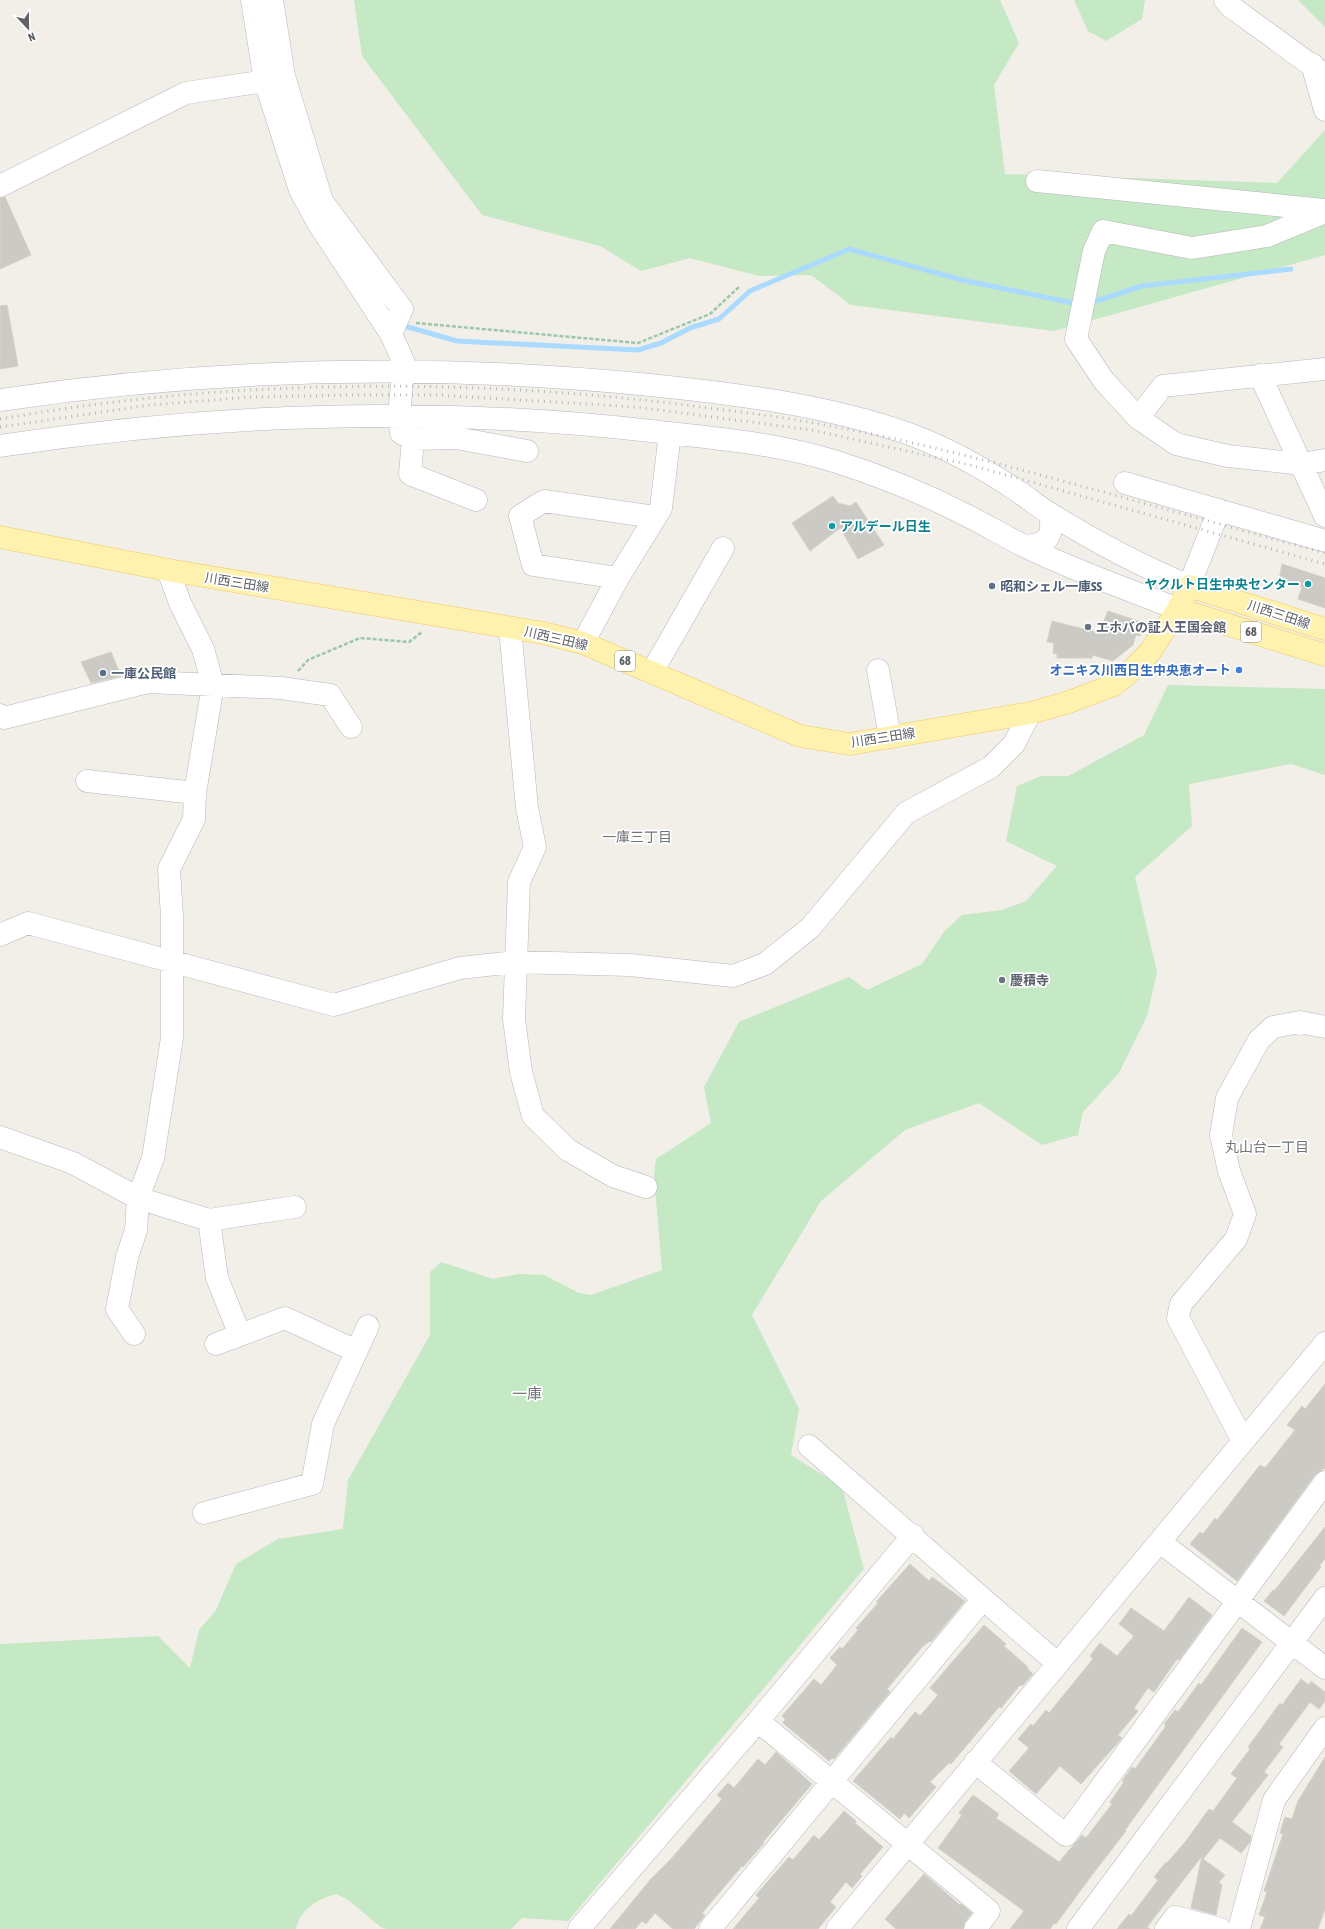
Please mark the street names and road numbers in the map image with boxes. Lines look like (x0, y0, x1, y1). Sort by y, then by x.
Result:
street label: 川西三田線 (204, 570, 270, 595)
street label: 川西三田線 (1246, 597, 1312, 632)
road number: 68 (1241, 622, 1261, 642)
street label: 川西三田線 (523, 624, 589, 653)
road number: 68 (615, 651, 635, 671)
street label: 川西三田線 (850, 725, 916, 750)

